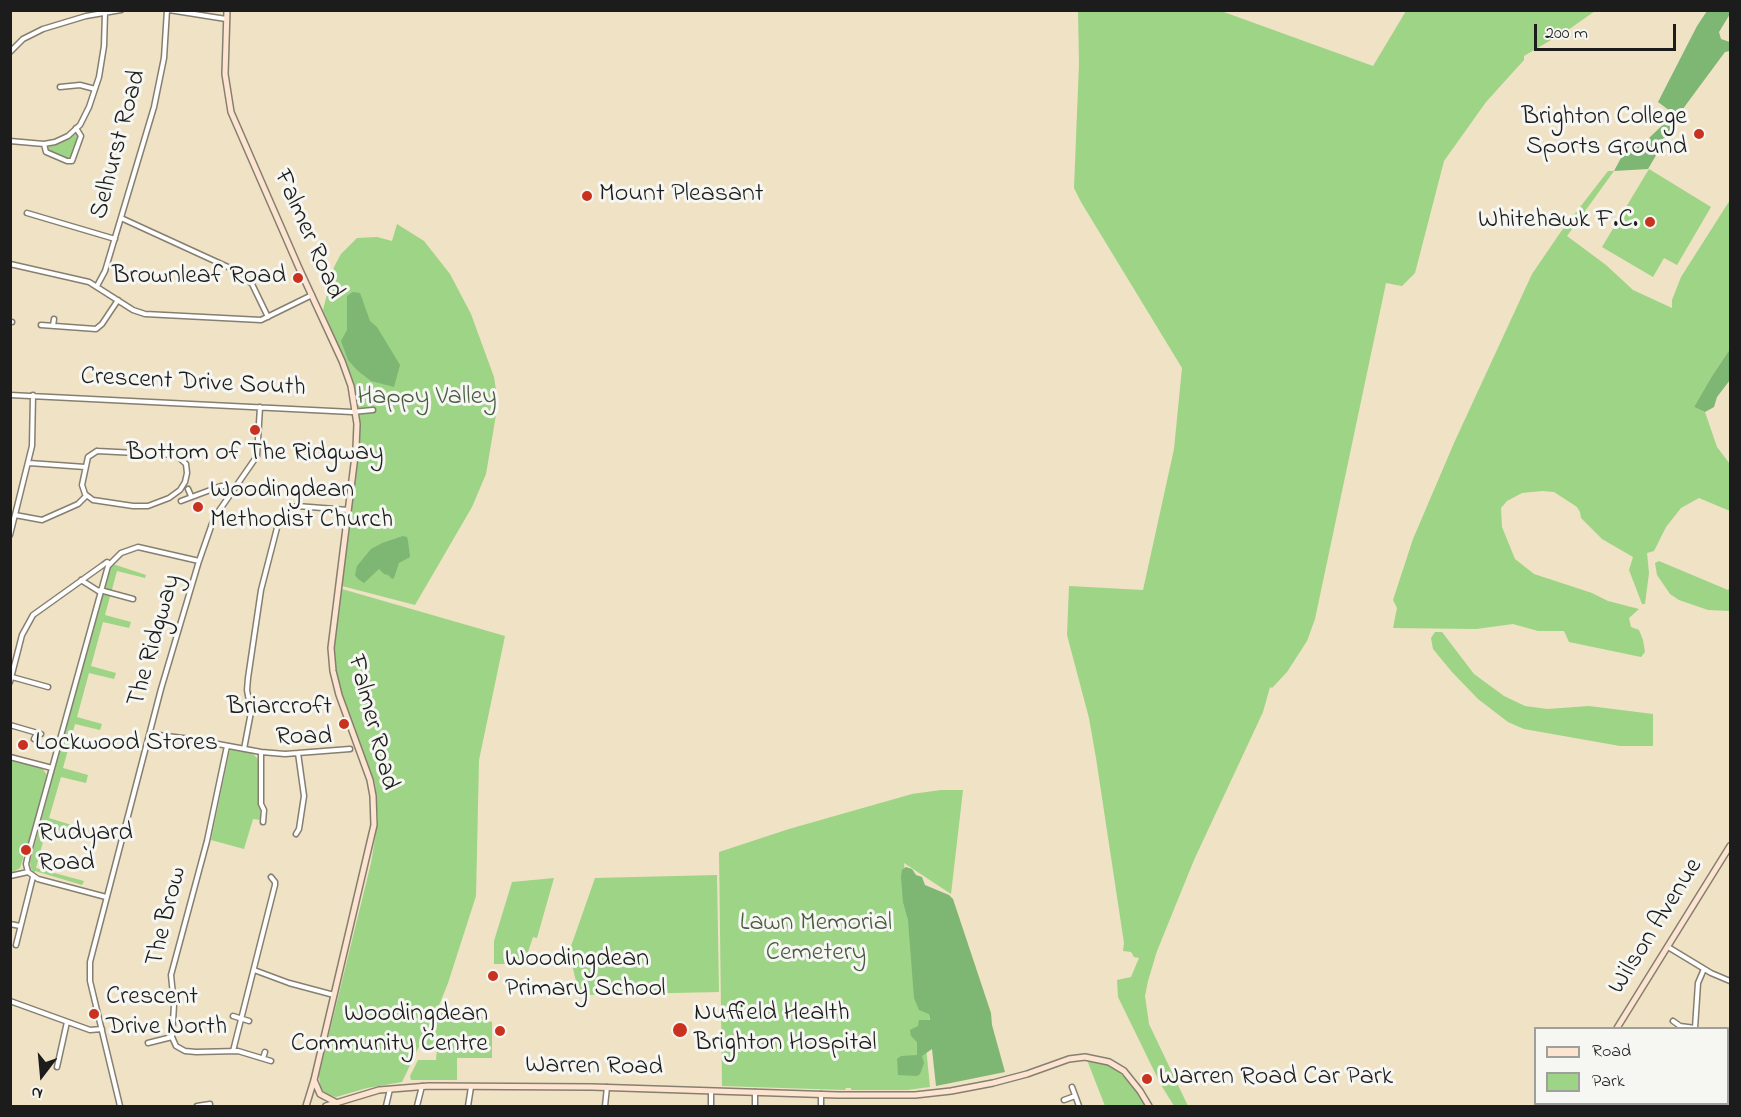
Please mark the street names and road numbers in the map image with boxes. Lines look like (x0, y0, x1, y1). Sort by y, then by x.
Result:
street label: Selhurst Road (85, 67, 155, 223)
street label: Falmer Road (265, 166, 349, 304)
street label: Crescent Drive South (80, 363, 306, 405)
street label: The Ridgway (122, 571, 190, 711)
street label: Falmer Road (338, 652, 404, 794)
street label: Wilson Avenue (1603, 853, 1711, 1001)
street label: The Brow (141, 864, 195, 970)
street label: Warren Road (525, 1051, 663, 1085)

